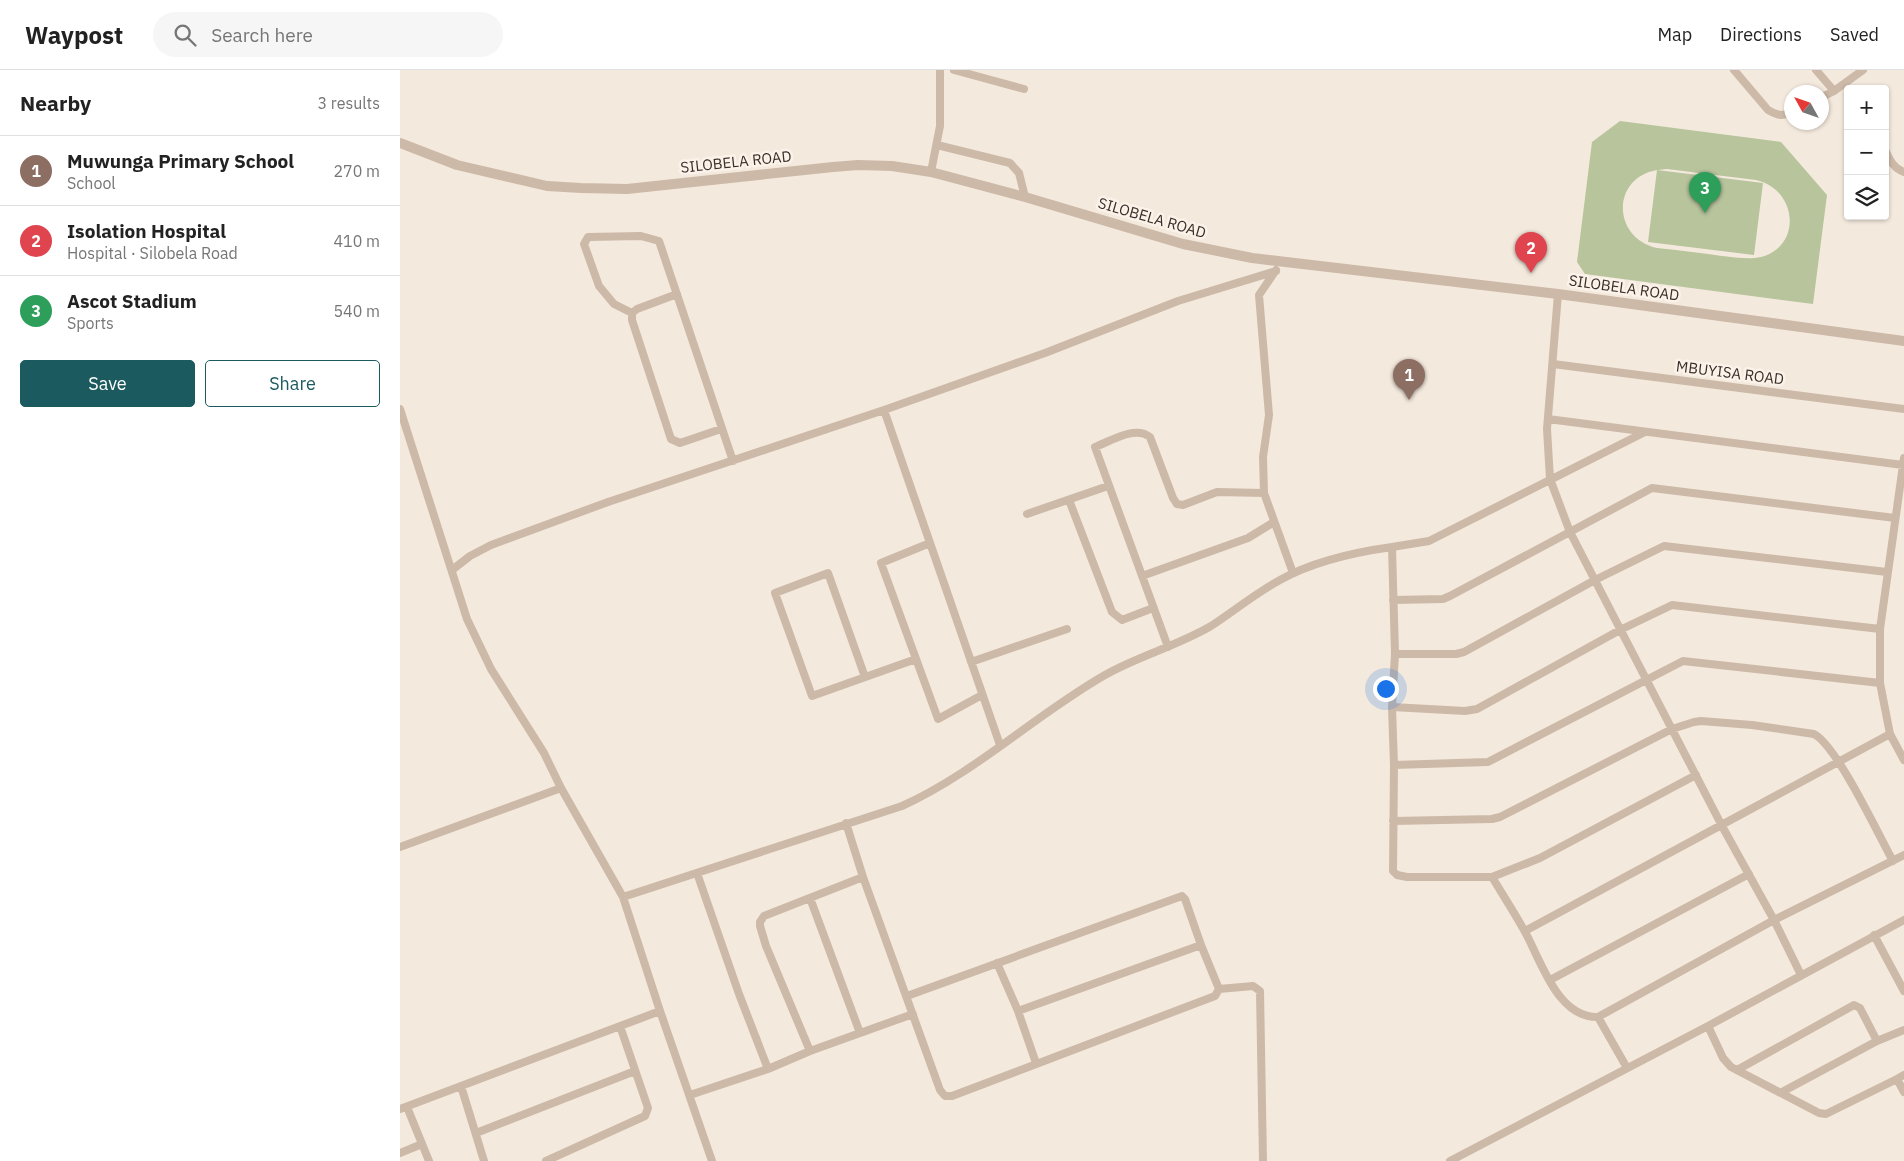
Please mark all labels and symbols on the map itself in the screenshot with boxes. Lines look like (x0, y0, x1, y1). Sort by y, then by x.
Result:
north arrow (1784, 85, 1829, 130)
street label: SILOBELA ROAD (680, 146, 792, 177)
pin: 3 (1689, 172, 1721, 213)
street label: SILOBELA ROAD (1096, 193, 1208, 242)
pin: 2 (1515, 232, 1547, 273)
street label: SILOBELA ROAD (1568, 270, 1681, 305)
street label: MBUYISA ROAD (1675, 356, 1785, 389)
pin: 1 (1393, 359, 1425, 400)
your location (1373, 676, 1399, 702)

